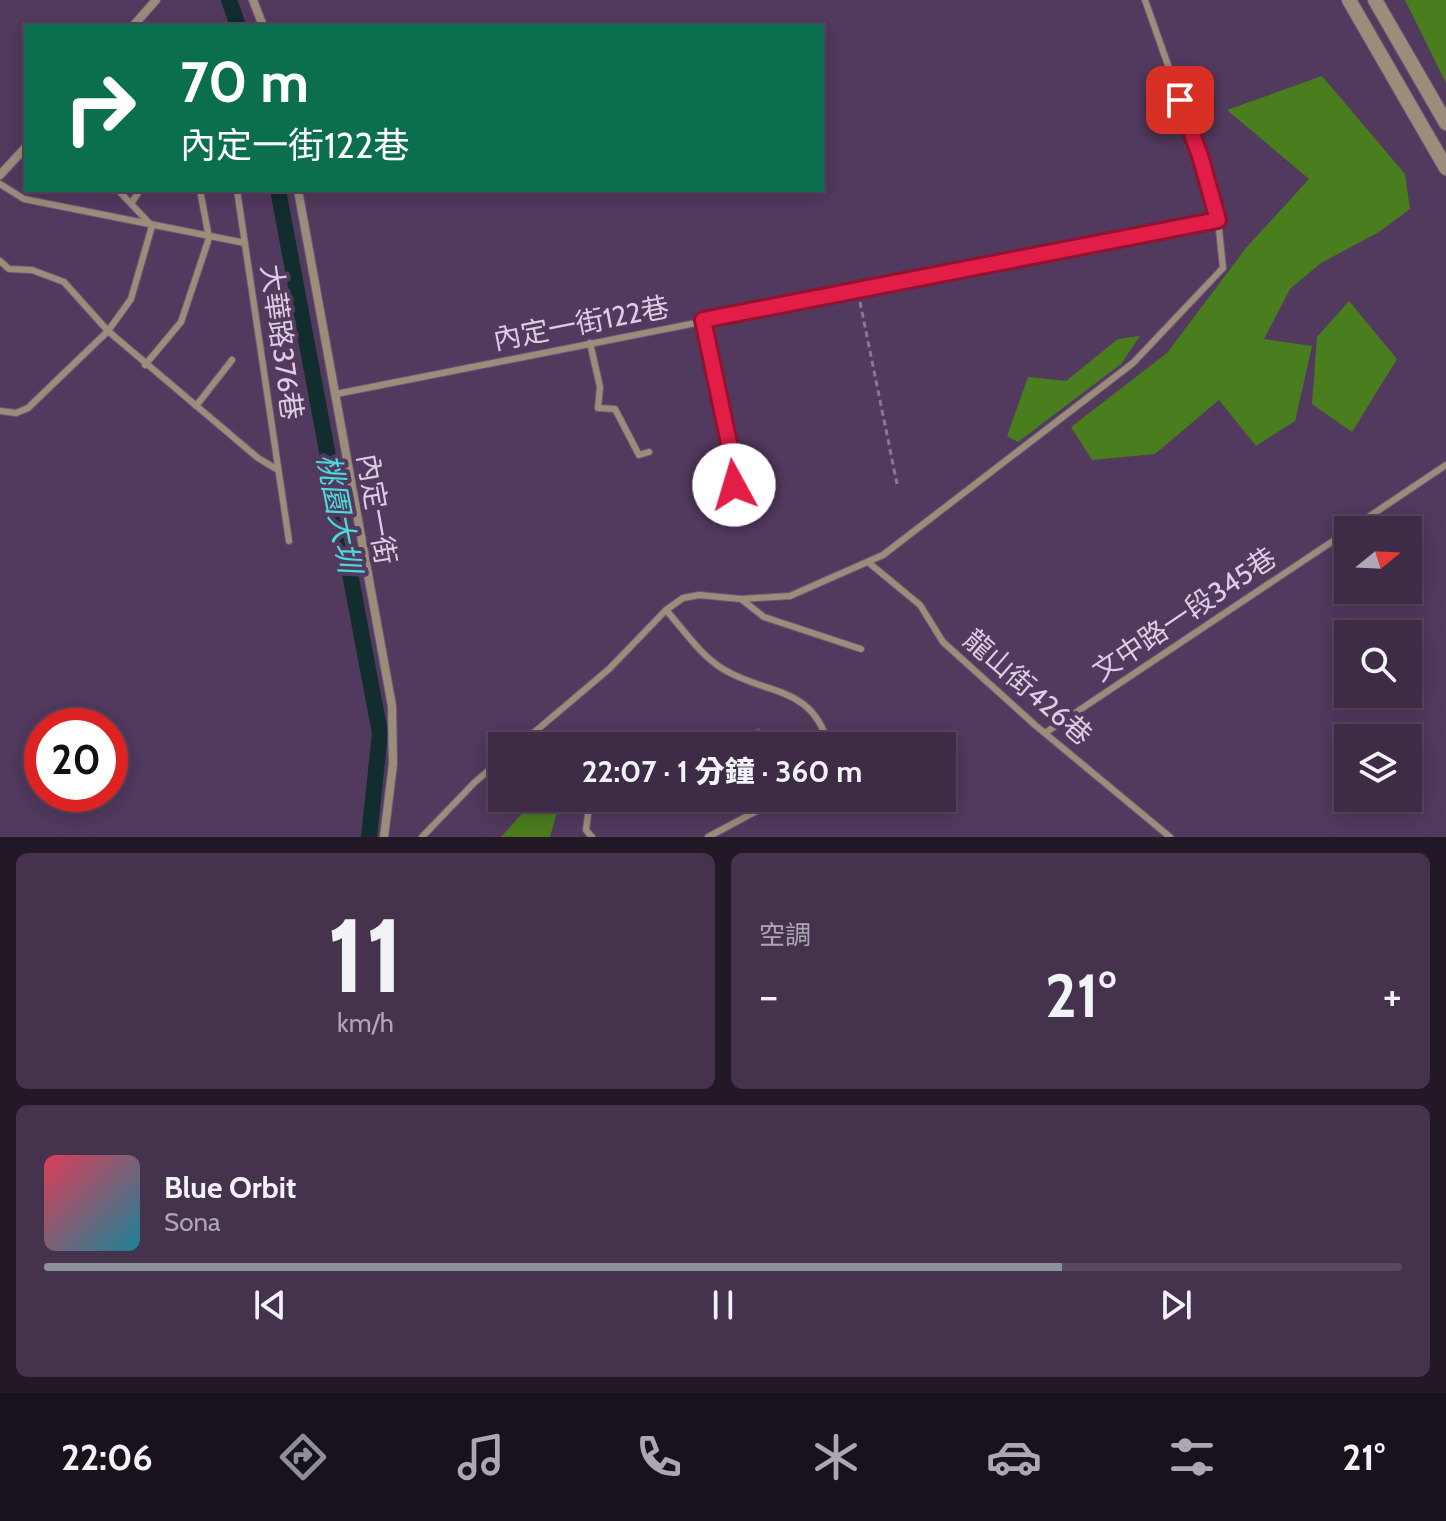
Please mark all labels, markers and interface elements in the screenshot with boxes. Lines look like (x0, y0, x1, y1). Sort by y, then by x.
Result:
text: 70 m (180, 48, 309, 116)
icon: right (48, 56, 152, 160)
pin (1146, 66, 1214, 134)
icon: arrive (1158, 78, 1202, 122)
text: 內定一街122巷 (180, 123, 409, 167)
street label: 大華路376巷 (254, 262, 310, 422)
street label: 內定一街122巷 (490, 289, 672, 357)
position arrow (692, 443, 776, 527)
water label: 桃園大圳 (309, 451, 369, 579)
street label: 內定一街 (351, 451, 403, 567)
north arrow (1334, 516, 1422, 604)
map controls (1334, 516, 1422, 812)
street label: 文中路一段345巷 (1086, 540, 1282, 688)
button: search (1334, 620, 1422, 708)
street label: 龍山街426巷 (957, 622, 1099, 752)
speed limit sign: 20 (24, 708, 128, 812)
button: layers (1334, 724, 1422, 812)
text: 22:07 · 1 分鐘 · 360 m (582, 753, 862, 790)
text: 11 (327, 892, 404, 1018)
text: 空調 (759, 919, 811, 951)
text: 21° (1045, 959, 1116, 1032)
text: − (759, 969, 778, 1022)
text: + (1383, 969, 1402, 1022)
text: km/h (337, 1007, 394, 1039)
text: Blue Orbit (164, 1169, 296, 1206)
text: Sona (164, 1206, 221, 1238)
icon: previous (248, 1283, 292, 1327)
icon: pause (701, 1283, 745, 1327)
icon: next (1154, 1283, 1198, 1327)
icon: directions (275, 1429, 331, 1485)
icon: music (453, 1429, 509, 1485)
icon: phone (631, 1429, 687, 1485)
icon: climate (808, 1429, 864, 1485)
icon: car (986, 1429, 1042, 1485)
icon: filters (1164, 1429, 1220, 1485)
text: 22:06 (61, 1435, 153, 1479)
text: 21° (1342, 1435, 1385, 1479)

